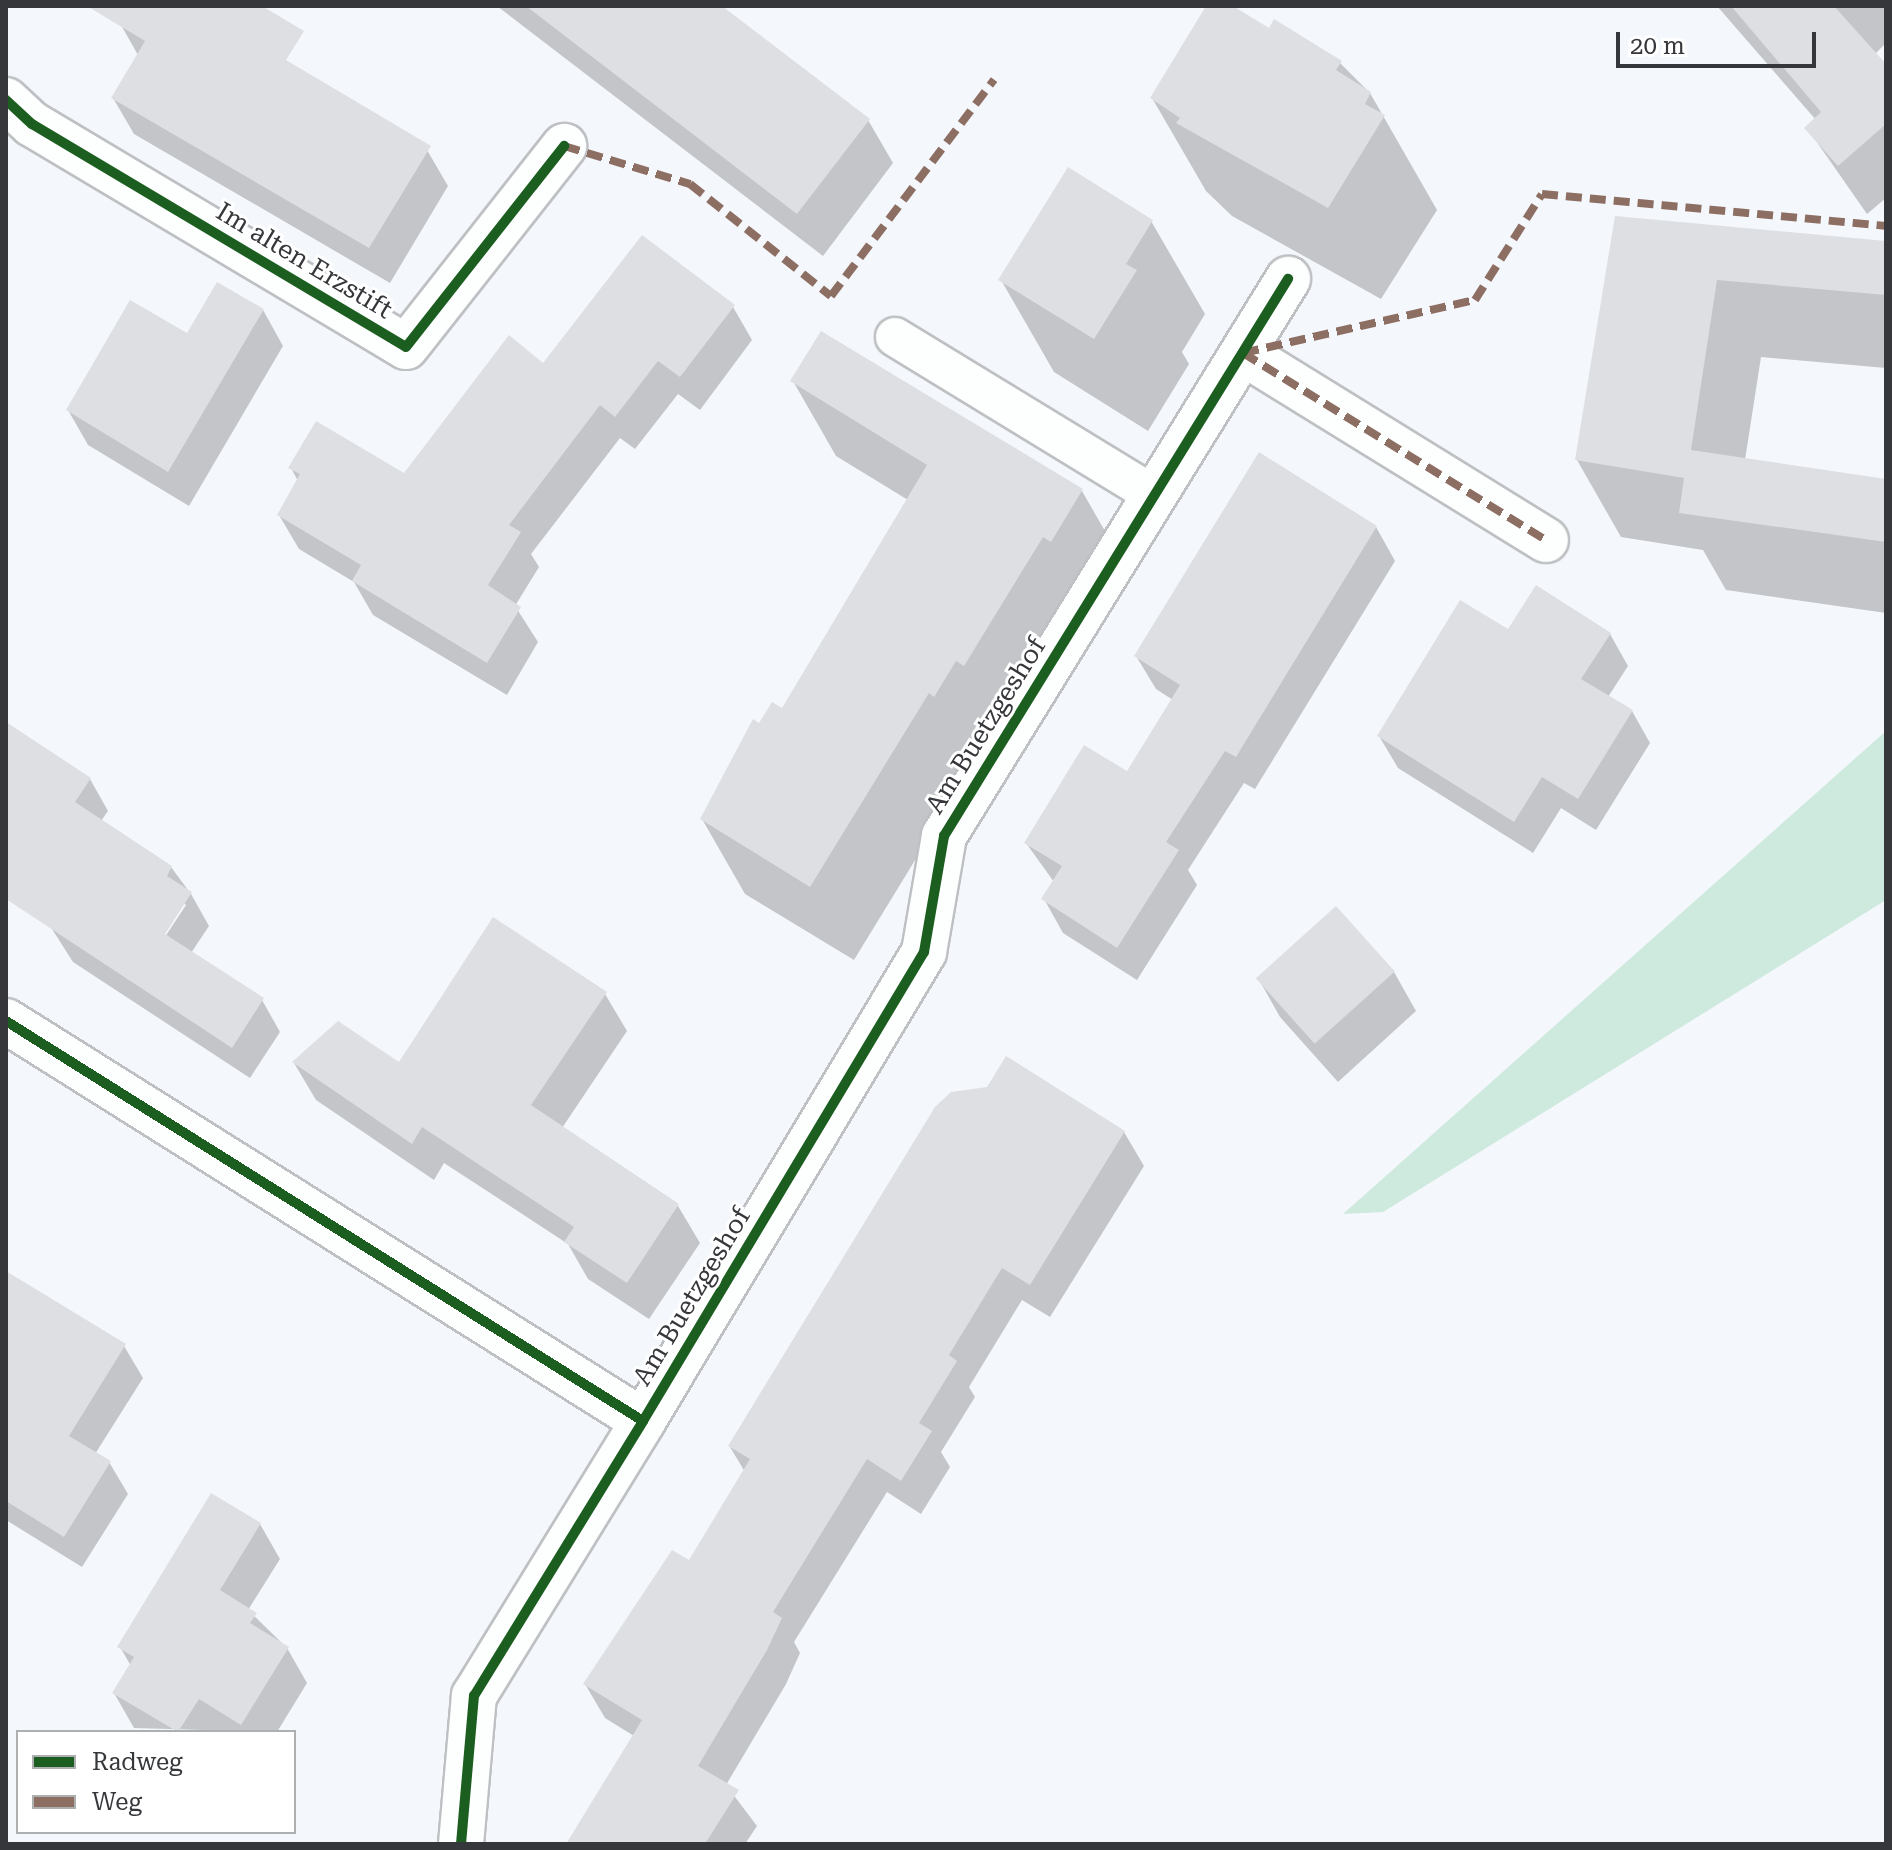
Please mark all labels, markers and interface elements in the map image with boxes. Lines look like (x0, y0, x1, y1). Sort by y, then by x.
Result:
scale bar (1620, 16, 1820, 66)
text: 20 m (1630, 32, 1685, 60)
street label: Im alten Erzstift (210, 196, 398, 326)
street label: Am Buetzgeshof (919, 632, 1053, 820)
street label: Am Buetzgeshof (627, 1203, 757, 1391)
legend (16, 1730, 296, 1834)
text: Radweg (92, 1748, 183, 1776)
text: Weg (92, 1788, 142, 1816)

